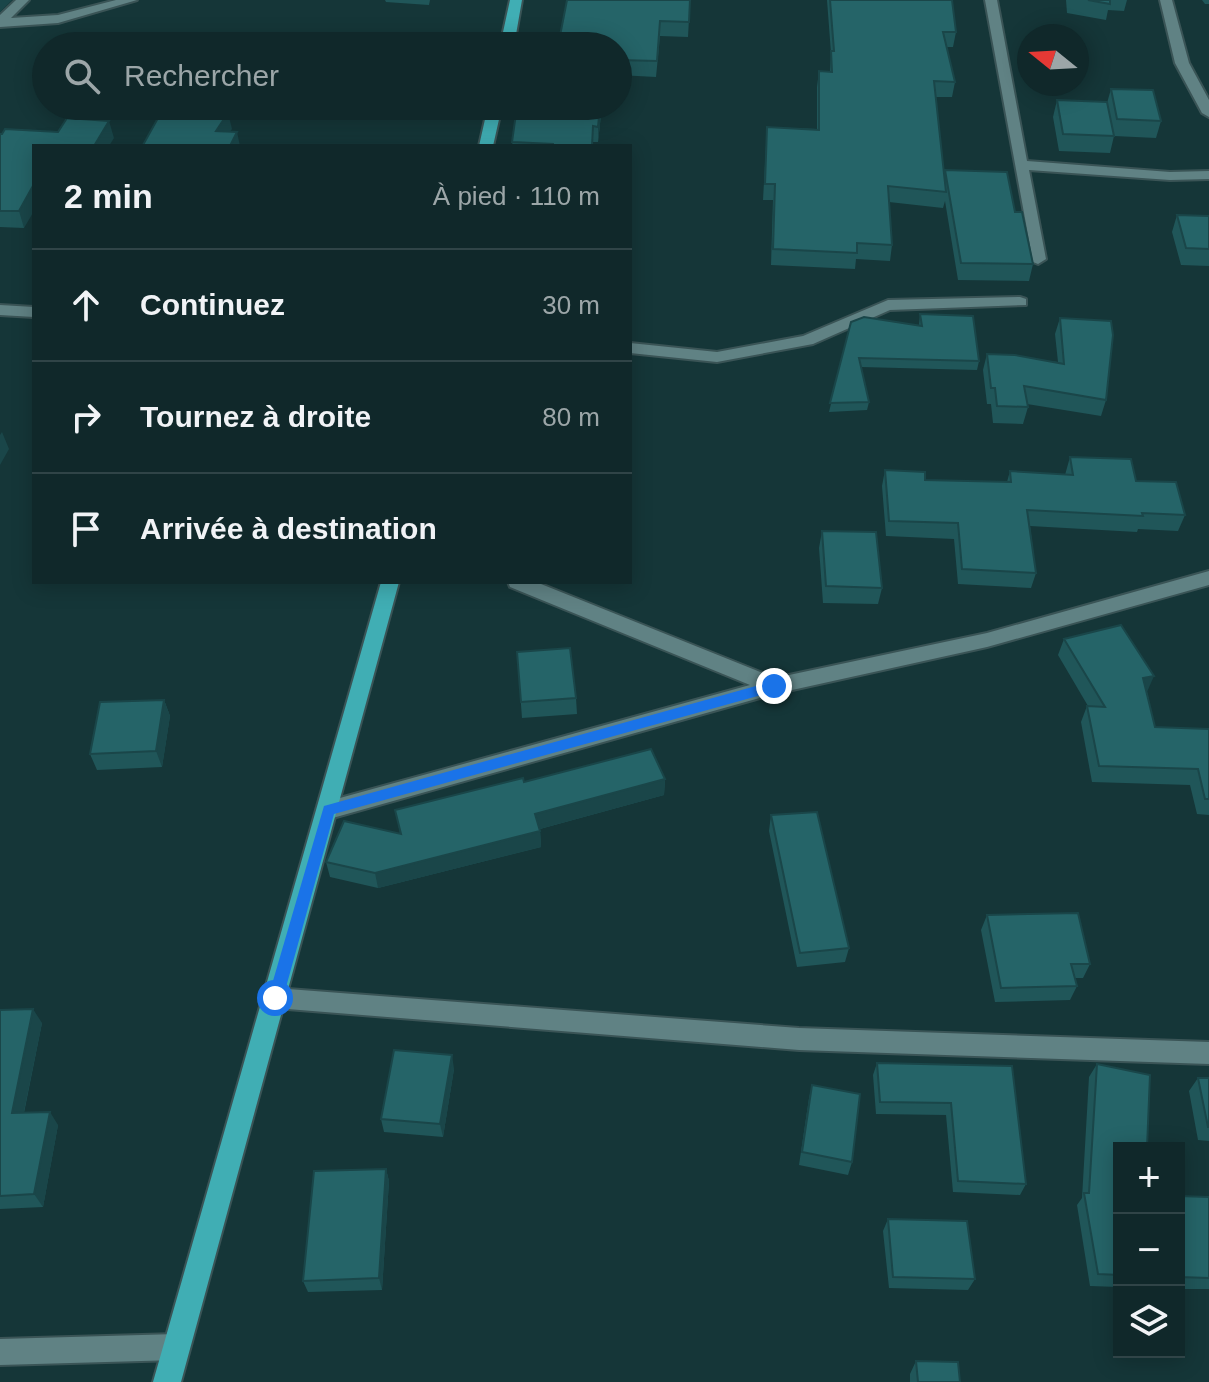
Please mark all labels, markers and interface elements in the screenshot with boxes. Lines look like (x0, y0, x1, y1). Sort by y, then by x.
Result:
north arrow (1017, 24, 1089, 96)
search box (32, 32, 632, 120)
icon: search (60, 54, 104, 98)
text: Rechercher (124, 59, 279, 92)
text: 2 min (64, 177, 153, 215)
text: À pied · 110 m (433, 181, 600, 211)
icon: ahead (64, 283, 108, 327)
text: Continuez (140, 288, 285, 321)
text: 30 m (542, 290, 600, 320)
icon: right (64, 395, 108, 439)
text: Tournez à droite (140, 400, 371, 433)
text: 80 m (542, 402, 600, 432)
icon: arrive (64, 507, 108, 551)
text: Arrivée à destination (140, 512, 437, 545)
route end (756, 668, 792, 704)
route start (257, 980, 293, 1016)
map controls (1113, 1142, 1185, 1358)
button: + (1113, 1142, 1185, 1214)
button: − (1113, 1214, 1185, 1286)
button: layers (1113, 1286, 1185, 1358)

